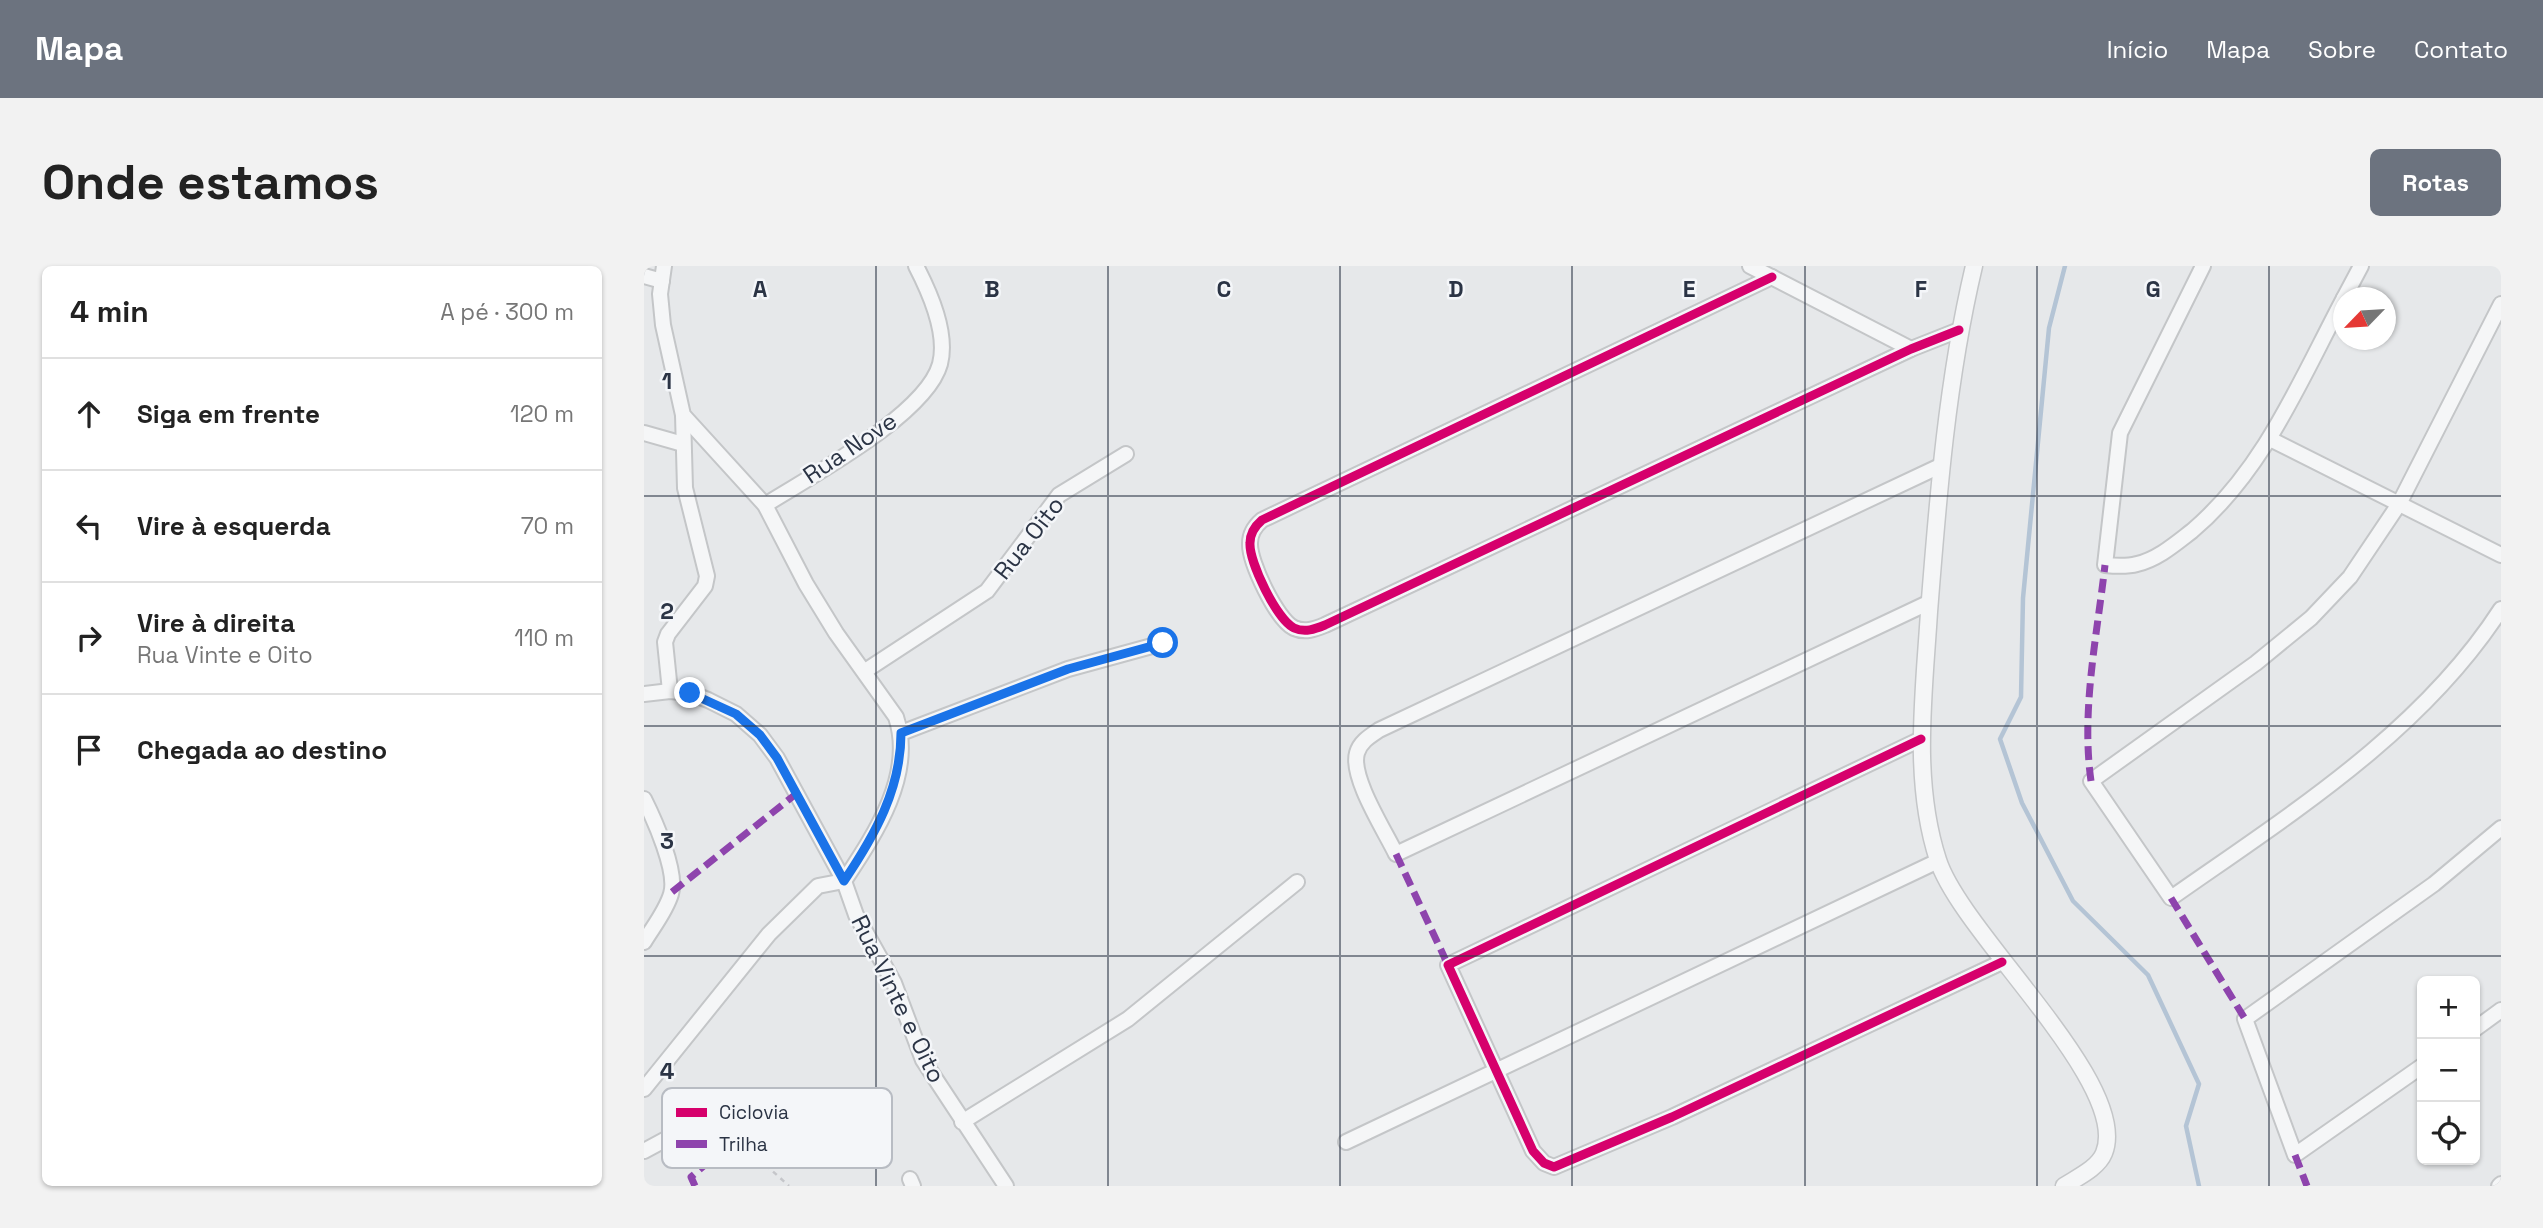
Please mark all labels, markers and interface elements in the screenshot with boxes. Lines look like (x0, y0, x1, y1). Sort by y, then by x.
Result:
text: Mapa (35, 28, 123, 70)
text: Início (2107, 34, 2168, 65)
text: Mapa (2206, 34, 2270, 65)
text: Sobre (2308, 34, 2376, 65)
text: Contato (2414, 34, 2508, 65)
button: Rotas (2370, 149, 2501, 216)
text: Onde estamos (42, 151, 379, 213)
text: A (753, 274, 768, 304)
text: B (984, 274, 1000, 304)
text: C (1217, 274, 1231, 304)
text: D (1448, 274, 1464, 304)
text: E (1683, 274, 1695, 304)
text: F (1915, 274, 1927, 304)
text: G (2145, 274, 2161, 304)
north arrow (2333, 287, 2396, 350)
text: 4 min (70, 292, 149, 331)
text: A pé · 300 m (440, 297, 574, 327)
text: 1 (662, 366, 672, 396)
icon: ahead (70, 395, 108, 433)
text: Siga em frente (137, 397, 320, 431)
text: 120 m (510, 399, 574, 429)
street label: Rua Nove (797, 405, 903, 490)
street label: Rua Oito (986, 490, 1071, 586)
icon: left (70, 507, 108, 545)
text: Vire à esquerda (137, 509, 331, 543)
text: 70 m (521, 511, 574, 541)
text: 2 (660, 596, 674, 626)
text: Vire à direita (137, 606, 295, 640)
icon: right (70, 619, 108, 657)
text: 110 m (514, 623, 574, 653)
route start (1147, 627, 1178, 658)
text: Rua Vinte e Oito (137, 640, 313, 670)
route end (674, 677, 705, 708)
icon: arrive (70, 731, 108, 769)
text: Chegada ao destino (137, 733, 387, 767)
text: 3 (660, 826, 674, 856)
street label: Rua Vinte e Oito (844, 910, 953, 1088)
map controls (2417, 976, 2480, 1165)
button: + (2417, 976, 2480, 1039)
button: − (2417, 1039, 2480, 1102)
text: 4 (660, 1056, 675, 1086)
legend (662, 1088, 892, 1168)
text: Ciclovia (719, 1100, 789, 1125)
button: locate (2417, 1102, 2480, 1165)
text: Trilha (719, 1132, 768, 1157)

